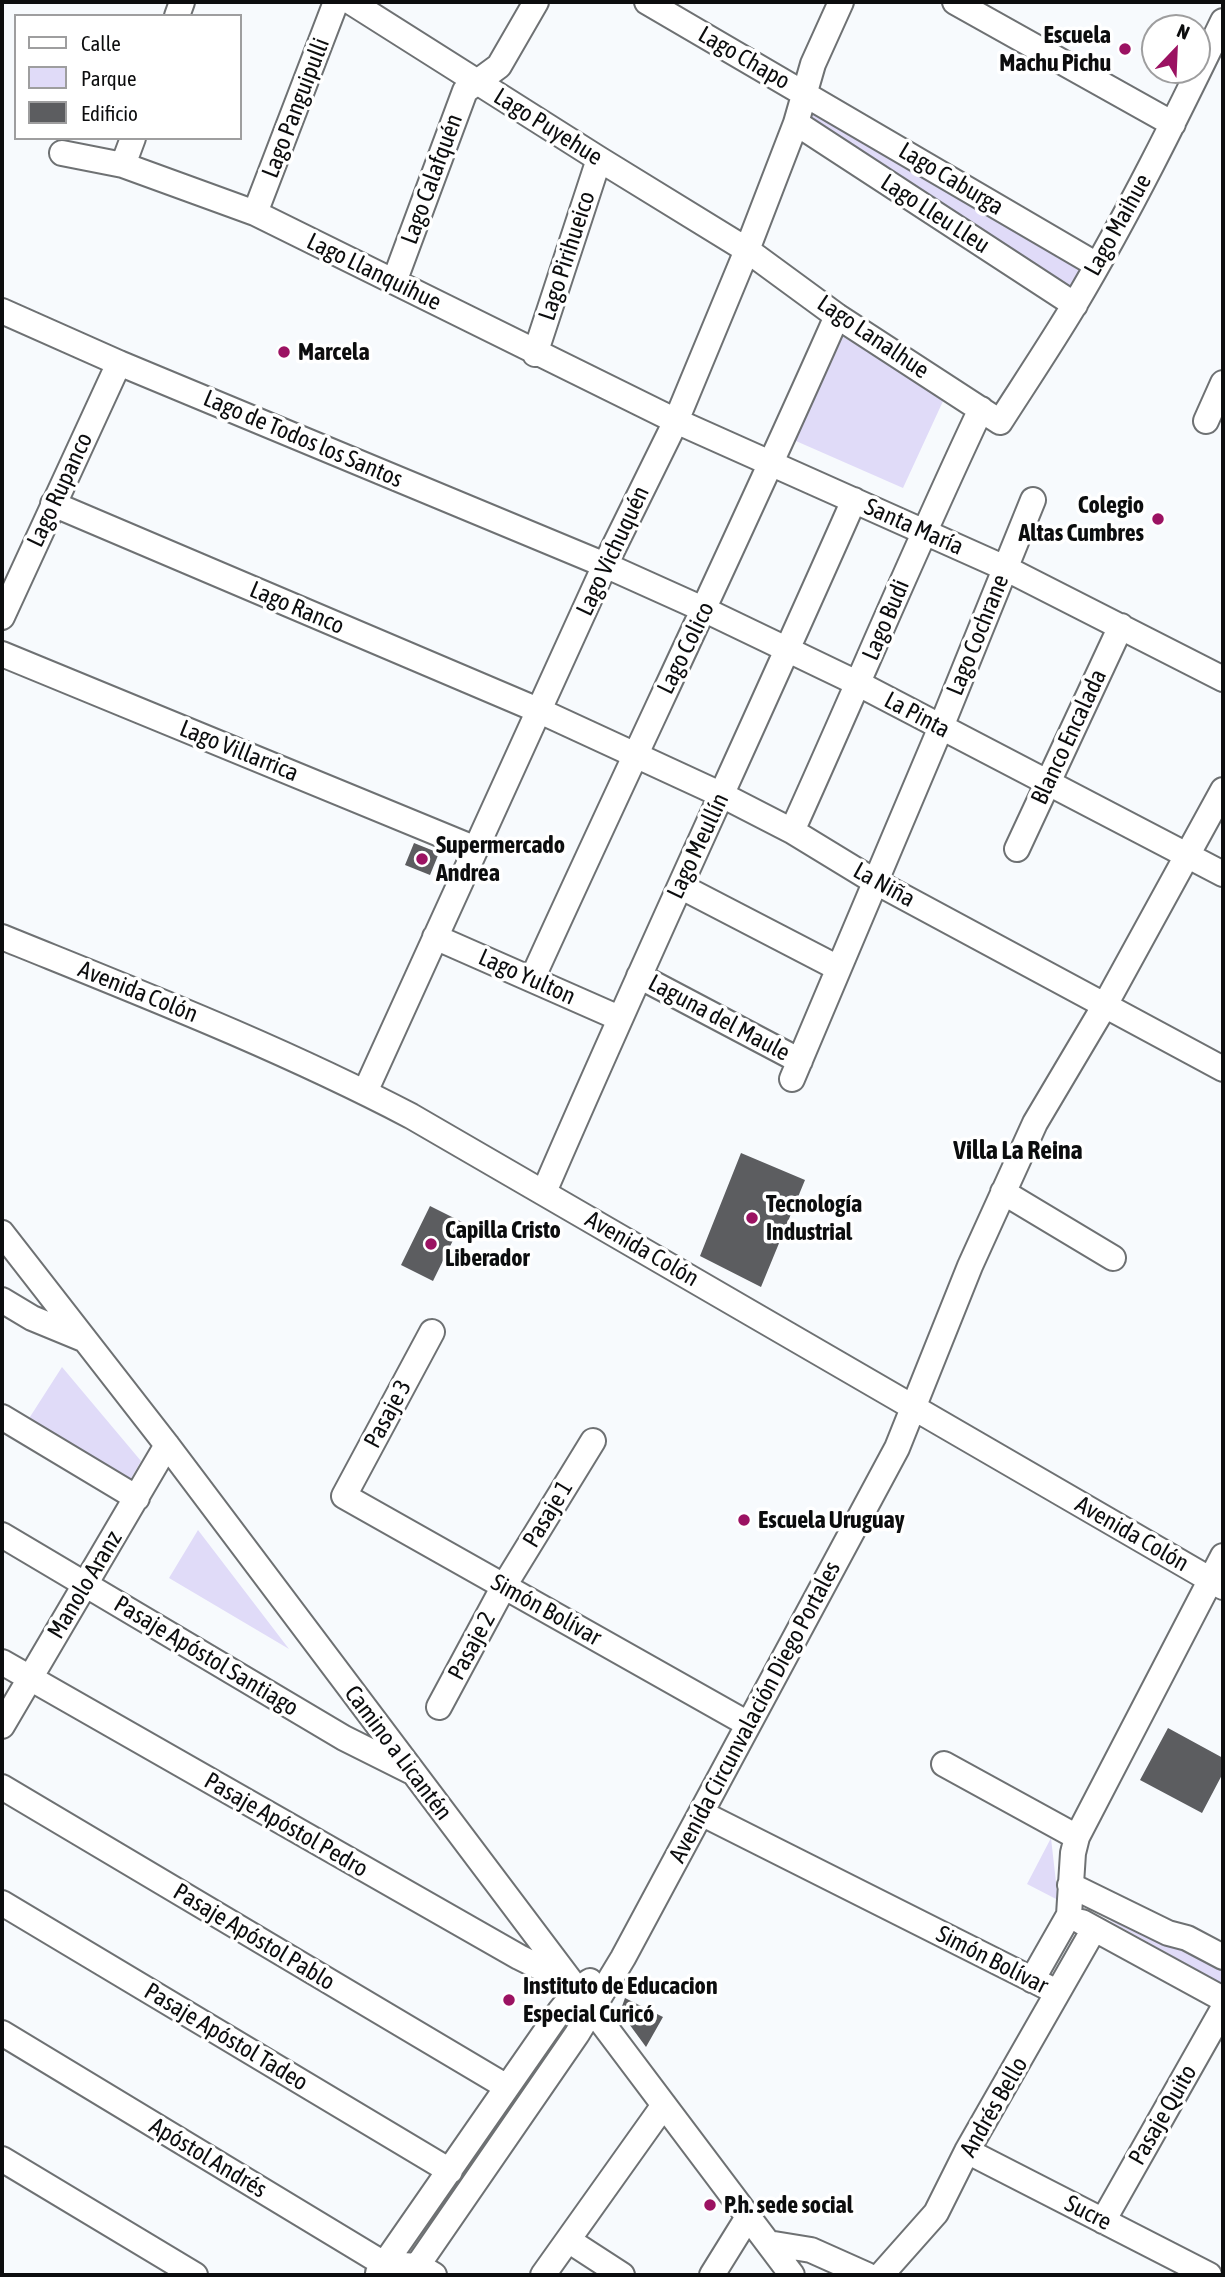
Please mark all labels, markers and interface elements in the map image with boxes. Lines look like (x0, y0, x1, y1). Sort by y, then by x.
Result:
legend (14, 14, 242, 140)
north arrow (1141, 14, 1211, 84)
text: N (1174, 19, 1193, 44)
street label: Lago Chapo (693, 20, 795, 96)
place label: Escuela Machu Pichu (999, 21, 1111, 77)
text: Calle (81, 31, 121, 55)
street label: Lago Panguipulli (256, 34, 336, 182)
marker: Escuela Machu Pichu (1117, 41, 1133, 57)
text: Parque (81, 66, 136, 90)
street label: Lago Puyehue (488, 82, 608, 172)
text: Edificio (81, 101, 138, 125)
street label: Lago Calafquén (395, 110, 469, 248)
street label: Lago Caburga (893, 136, 1009, 222)
street label: Lago Lleu Lleu (875, 168, 995, 260)
street label: Lago Maihue (1078, 169, 1158, 281)
street label: Lago Pirihueico (533, 188, 601, 324)
street label: Lago Llanquihue (302, 227, 446, 317)
street label: Lago Lanalhue (812, 289, 934, 385)
place label: Marcela (298, 338, 370, 366)
marker: Marcela (276, 344, 292, 360)
street label: Lago de Todos los Santos (199, 384, 407, 494)
street label: Lago Rupanco (21, 428, 99, 552)
street label: Lago Vichuquén (570, 482, 656, 620)
place label: Colegio Altas Cumbres (1019, 491, 1144, 547)
street label: Santa María (860, 492, 968, 562)
marker: Colegio Altas Cumbres (1150, 511, 1166, 527)
street label: Lago Cochrane (941, 570, 1015, 700)
street label: Lago Ranco (245, 575, 349, 641)
street label: Lago Budi (856, 575, 916, 665)
street label: Lago Colico (651, 597, 721, 699)
street label: Blanco Encalada (1025, 665, 1113, 809)
street label: La Pinta (879, 686, 955, 744)
street label: Lago Villarrica (175, 714, 303, 788)
street label: Lago Meullín (661, 789, 735, 903)
place label: Supermercado Andrea (436, 831, 565, 887)
marker: Supermercado Andrea (414, 851, 430, 867)
street label: La Niña (848, 856, 920, 914)
street label: Lago Yulton (474, 943, 580, 1011)
street label: Avenida Colón (74, 955, 202, 1029)
street label: Laguna del Maule (643, 969, 795, 1067)
district label: Villa La Reina (953, 1135, 1083, 1167)
place label: Tecnología Industrial (766, 1190, 862, 1246)
street label: Avenida Colón (580, 1205, 704, 1293)
marker: Tecnología Industrial (744, 1210, 760, 1226)
place label: Capilla Cristo Liberador (445, 1216, 561, 1272)
marker: Capilla Cristo Liberador (423, 1236, 439, 1252)
street label: Pasaje 3 (358, 1375, 418, 1453)
street label: Pasaje 1 (517, 1475, 579, 1553)
street label: Avenida Colón (1070, 1490, 1194, 1578)
place label: Escuela Uruguay (758, 1506, 905, 1534)
marker: Escuela Uruguay (736, 1512, 752, 1528)
street label: Manolo Aranz (42, 1526, 128, 1644)
street label: Avenida Circunvalación Diego Portales (663, 1556, 847, 1868)
street label: Simón Bolívar (486, 1568, 606, 1652)
street label: Pasaje Apóstol Santiago (109, 1590, 303, 1722)
street label: Pasaje 2 (442, 1607, 502, 1685)
street label: Camino a Licantén (338, 1680, 458, 1826)
street label: Pasaje Apóstol Pedro (199, 1766, 373, 1884)
street label: Pasaje Apóstol Pablo (168, 1877, 340, 1997)
street label: Simón Bolívar (931, 1920, 1053, 2000)
place label: Instituto de Educacion Especial Curicó (523, 1972, 718, 2028)
street label: Pasaje Apóstol Tadeo (139, 1977, 313, 2097)
marker: Instituto de Educacion Especial Curicó (501, 1992, 517, 2008)
street label: Andrés Bello (954, 2052, 1034, 2162)
street label: Pasaje Quito (1123, 2060, 1203, 2170)
street label: Apóstol Andrés (144, 2112, 272, 2204)
street label: Sucre (1060, 2189, 1116, 2237)
place label: P.h. sede social (724, 2191, 853, 2219)
marker: P.h. sede social (702, 2197, 718, 2213)

